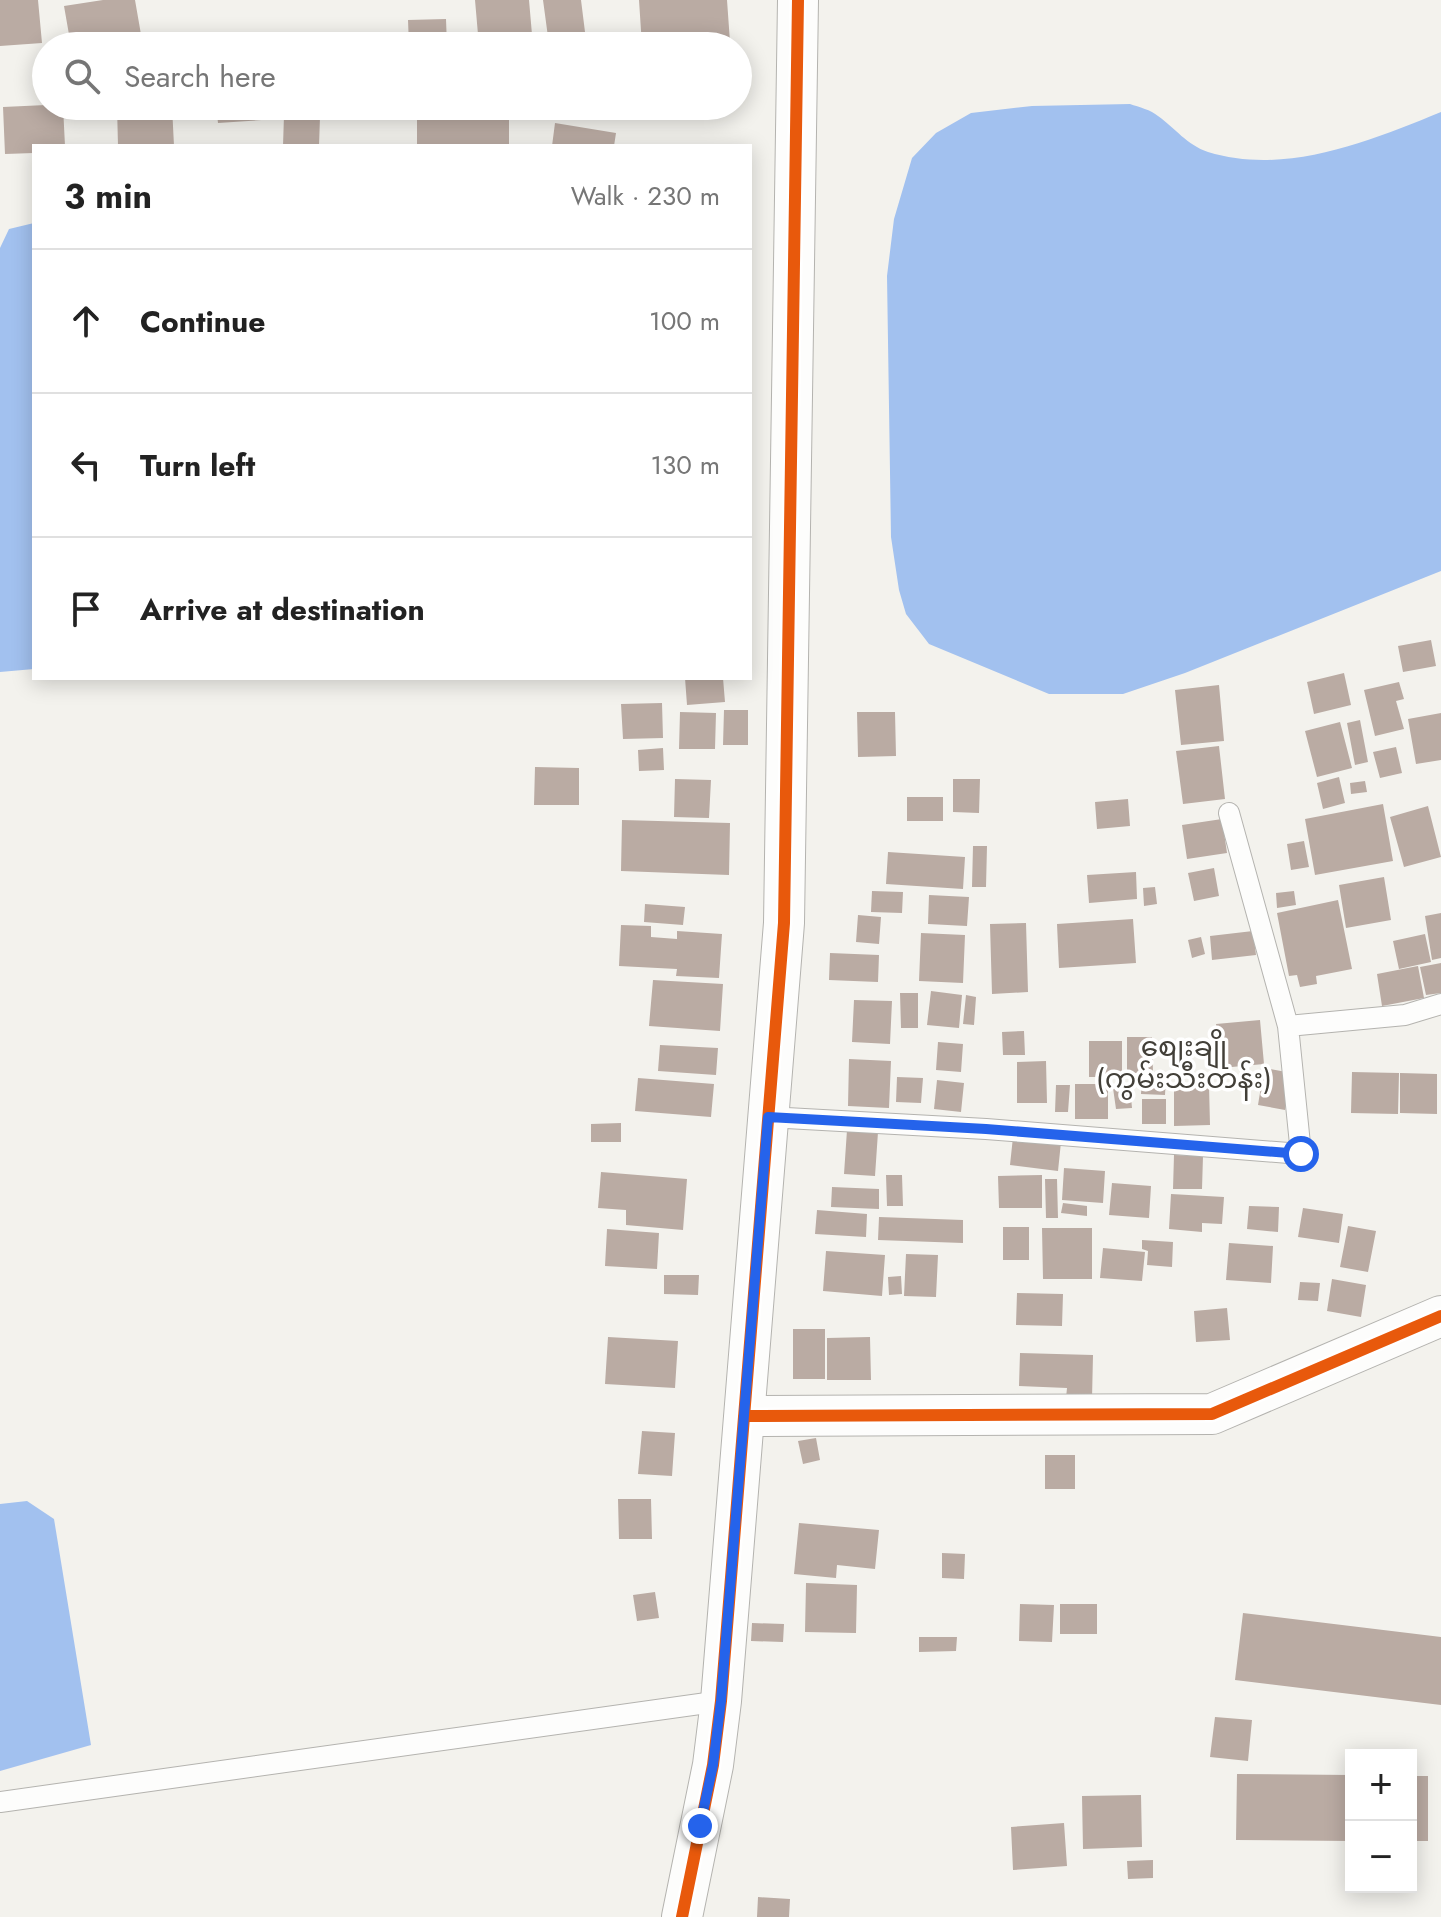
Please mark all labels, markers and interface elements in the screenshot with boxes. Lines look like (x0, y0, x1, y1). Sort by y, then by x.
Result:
search box (32, 32, 752, 120)
icon: search (60, 54, 104, 98)
text: Search here (124, 55, 276, 98)
text: 3 min (64, 172, 152, 221)
text: Walk · 230 m (571, 177, 720, 215)
icon: ahead (64, 299, 108, 343)
text: Continue (140, 300, 266, 343)
text: 100 m (649, 302, 720, 340)
icon: left (64, 443, 108, 487)
text: Turn left (140, 444, 255, 487)
text: 130 m (650, 446, 720, 484)
icon: arrive (64, 587, 108, 631)
text: Arrive at destination (140, 588, 425, 631)
district label: စျေးချို (ကွမ်းသီးတန်း) (1096, 1026, 1272, 1101)
route start (1283, 1136, 1319, 1172)
map controls (1345, 1749, 1417, 1893)
button: + (1345, 1749, 1417, 1821)
route end (682, 1808, 718, 1844)
button: − (1345, 1821, 1417, 1893)

